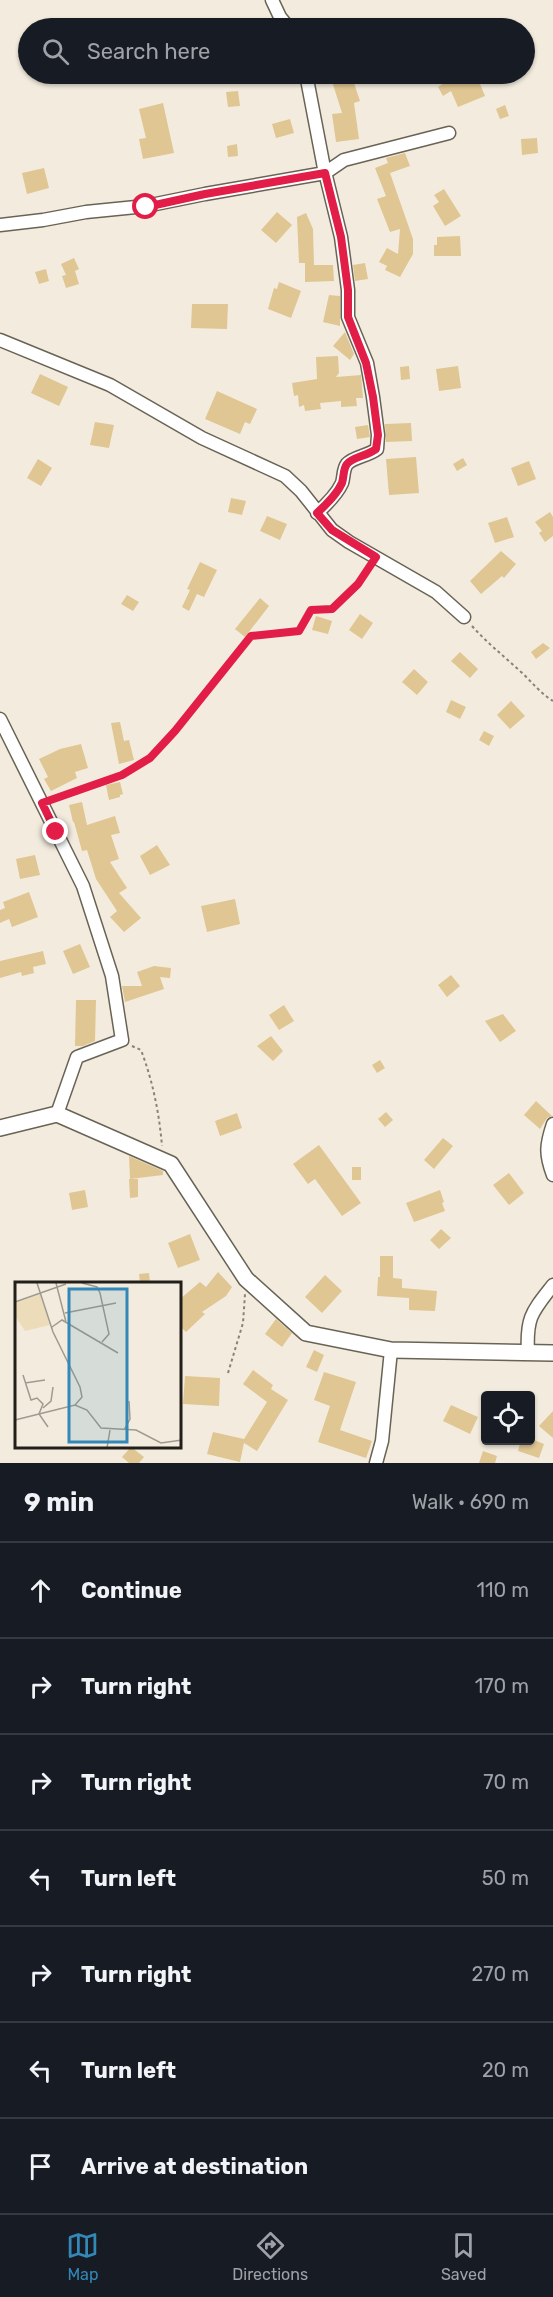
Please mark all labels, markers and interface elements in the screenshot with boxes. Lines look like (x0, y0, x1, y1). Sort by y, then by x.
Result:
search box (18, 18, 535, 84)
icon: search (39, 35, 72, 68)
text: Search here (87, 38, 210, 65)
route start (132, 193, 158, 219)
route end (42, 818, 68, 844)
inset map (15, 1282, 182, 1448)
map controls (481, 1391, 535, 1445)
button: locate (481, 1391, 535, 1445)
text: 9 min (24, 1487, 94, 1518)
text: Walk · 690 m (412, 1490, 529, 1514)
icon: ahead (24, 1574, 57, 1607)
text: Continue (81, 1577, 182, 1604)
text: 110 m (477, 1578, 529, 1602)
icon: right (24, 1670, 57, 1703)
text: Turn right (81, 1673, 191, 1700)
text: 170 m (475, 1674, 529, 1698)
icon: right (24, 1766, 57, 1799)
text: Turn right (81, 1769, 191, 1796)
text: 70 m (483, 1770, 529, 1794)
icon: left (24, 1862, 57, 1895)
text: Turn left (81, 1865, 176, 1892)
text: 50 m (482, 1866, 529, 1890)
icon: right (24, 1958, 57, 1991)
text: Turn right (81, 1961, 191, 1988)
text: 270 m (472, 1962, 529, 1986)
icon: left (24, 2054, 57, 2087)
text: Turn left (81, 2057, 176, 2084)
text: 20 m (482, 2058, 529, 2082)
icon: arrive (24, 2150, 57, 2183)
text: Arrive at destination (81, 2153, 308, 2180)
tab: Map (66, 2229, 99, 2284)
tab: Directions (232, 2229, 308, 2284)
tab: Saved (441, 2229, 487, 2284)

